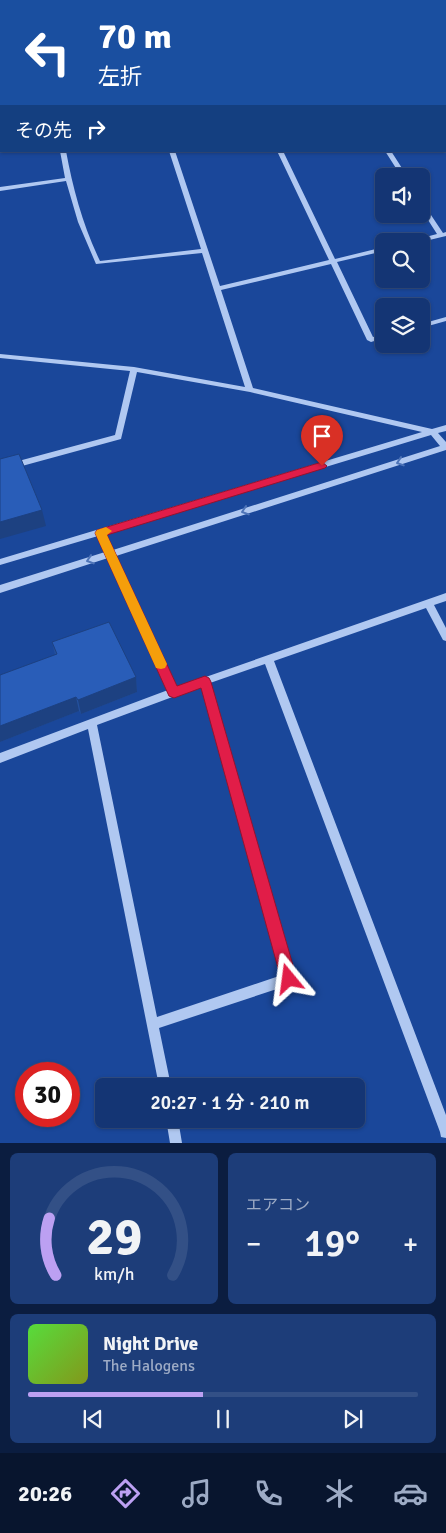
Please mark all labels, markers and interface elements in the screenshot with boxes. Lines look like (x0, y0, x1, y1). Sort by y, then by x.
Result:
text: 70 m (98, 15, 172, 58)
icon: left (15, 20, 80, 85)
text: 左折 (98, 63, 142, 90)
icon: right (82, 115, 110, 143)
text: その先 (15, 119, 72, 143)
map controls (375, 168, 430, 353)
button: sound (375, 168, 430, 223)
button: search (375, 233, 430, 288)
button: layers (375, 298, 430, 353)
pin (301, 415, 343, 466)
icon: arrive (308, 422, 336, 450)
one-way arrow (396, 456, 404, 466)
one-way arrow (241, 505, 249, 515)
one-way arrow (86, 554, 94, 564)
position arrow (262, 952, 314, 1004)
speed limit sign: 30 (15, 1062, 80, 1127)
text: 20:27 · 1 分 · 210 m (151, 1091, 309, 1115)
text: エアコン (246, 1195, 310, 1215)
text: 29 (86, 1205, 142, 1269)
text: 19° (304, 1220, 360, 1267)
text: − (246, 1227, 261, 1261)
text: + (403, 1227, 418, 1261)
text: km/h (94, 1263, 134, 1285)
text: Night Drive (103, 1332, 198, 1356)
text: The Halogens (103, 1356, 195, 1376)
icon: previous (79, 1405, 107, 1433)
icon: pause (209, 1405, 237, 1433)
icon: next (339, 1405, 367, 1433)
icon: directions (108, 1476, 143, 1511)
icon: music (179, 1476, 214, 1511)
icon: phone (251, 1476, 286, 1511)
icon: climate (322, 1476, 357, 1511)
icon: car (393, 1476, 428, 1511)
text: 20:26 (18, 1480, 72, 1507)

